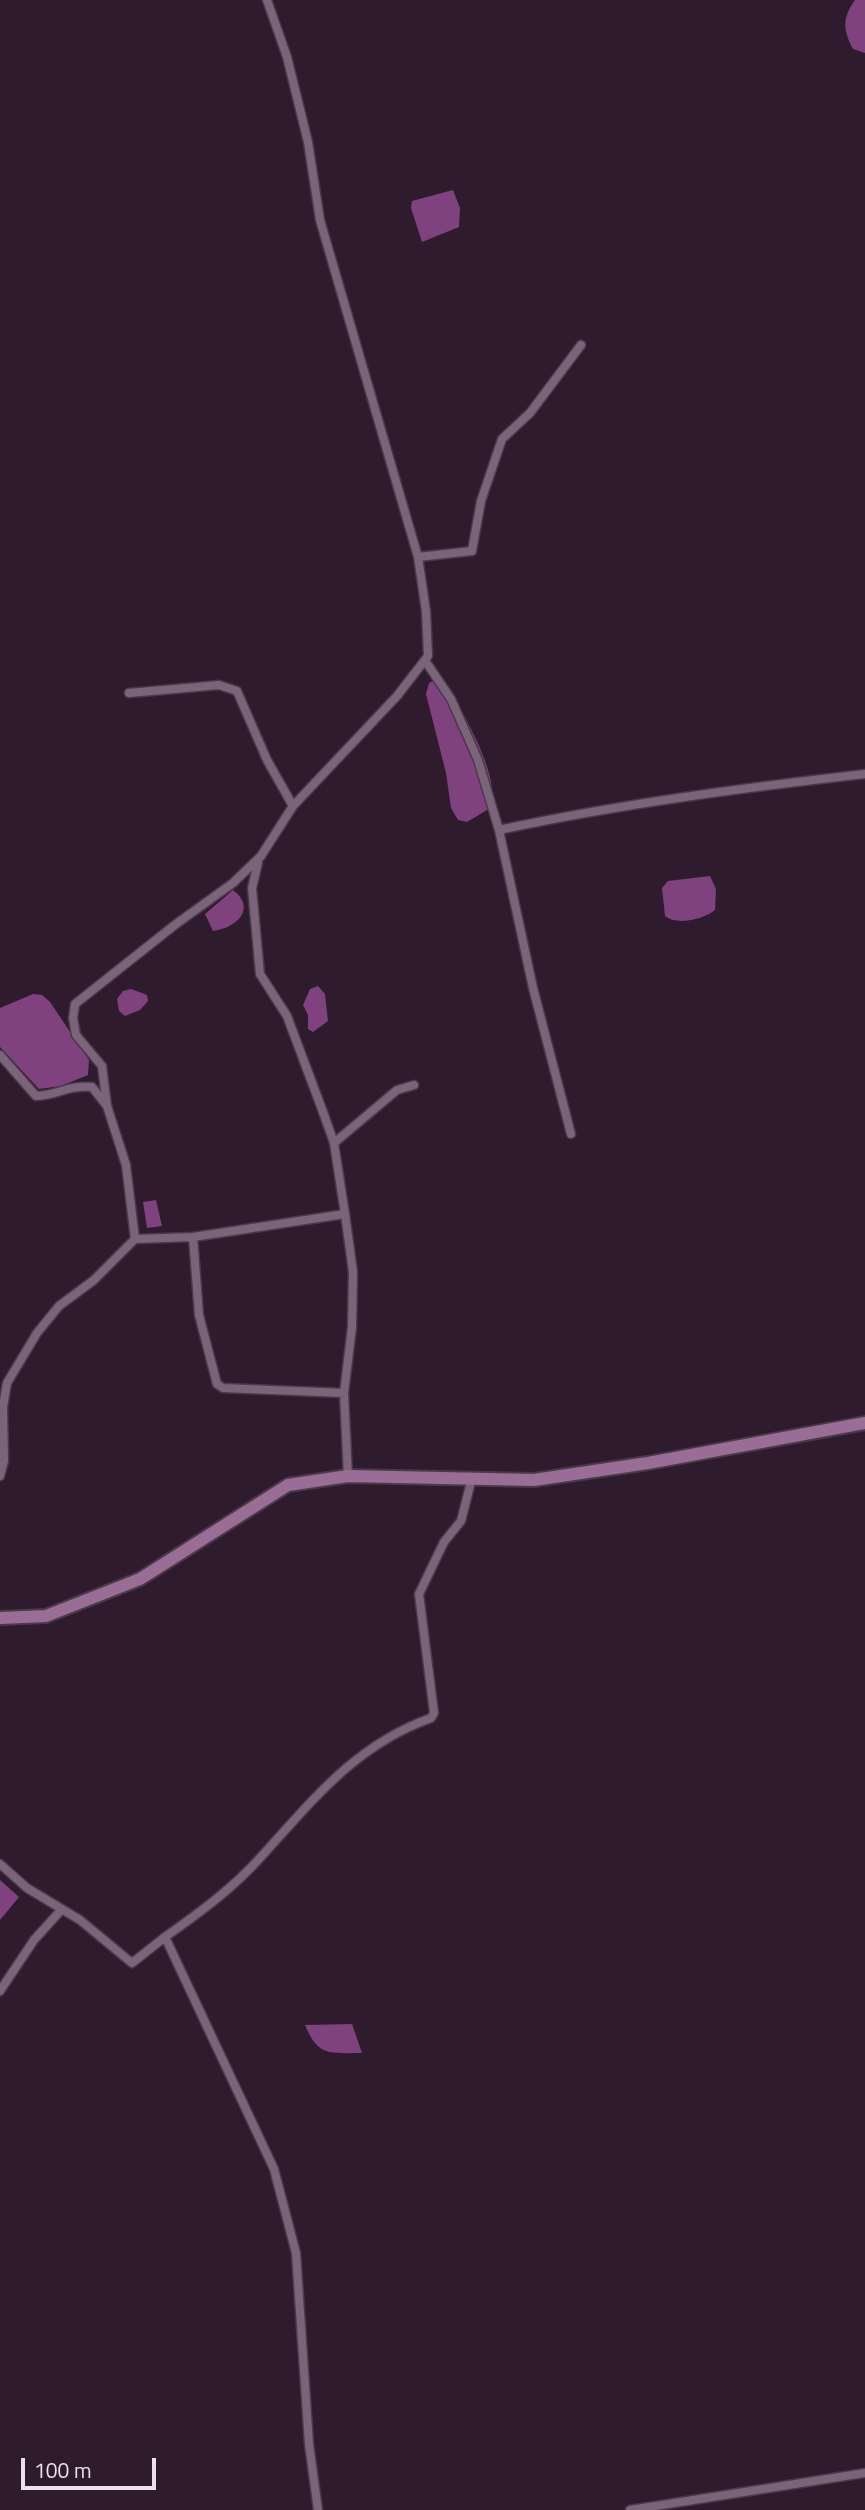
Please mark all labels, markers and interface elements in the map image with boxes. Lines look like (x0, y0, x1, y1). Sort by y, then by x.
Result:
scale bar (24, 2444, 159, 2488)
text: 100 m (34, 2454, 91, 2486)

